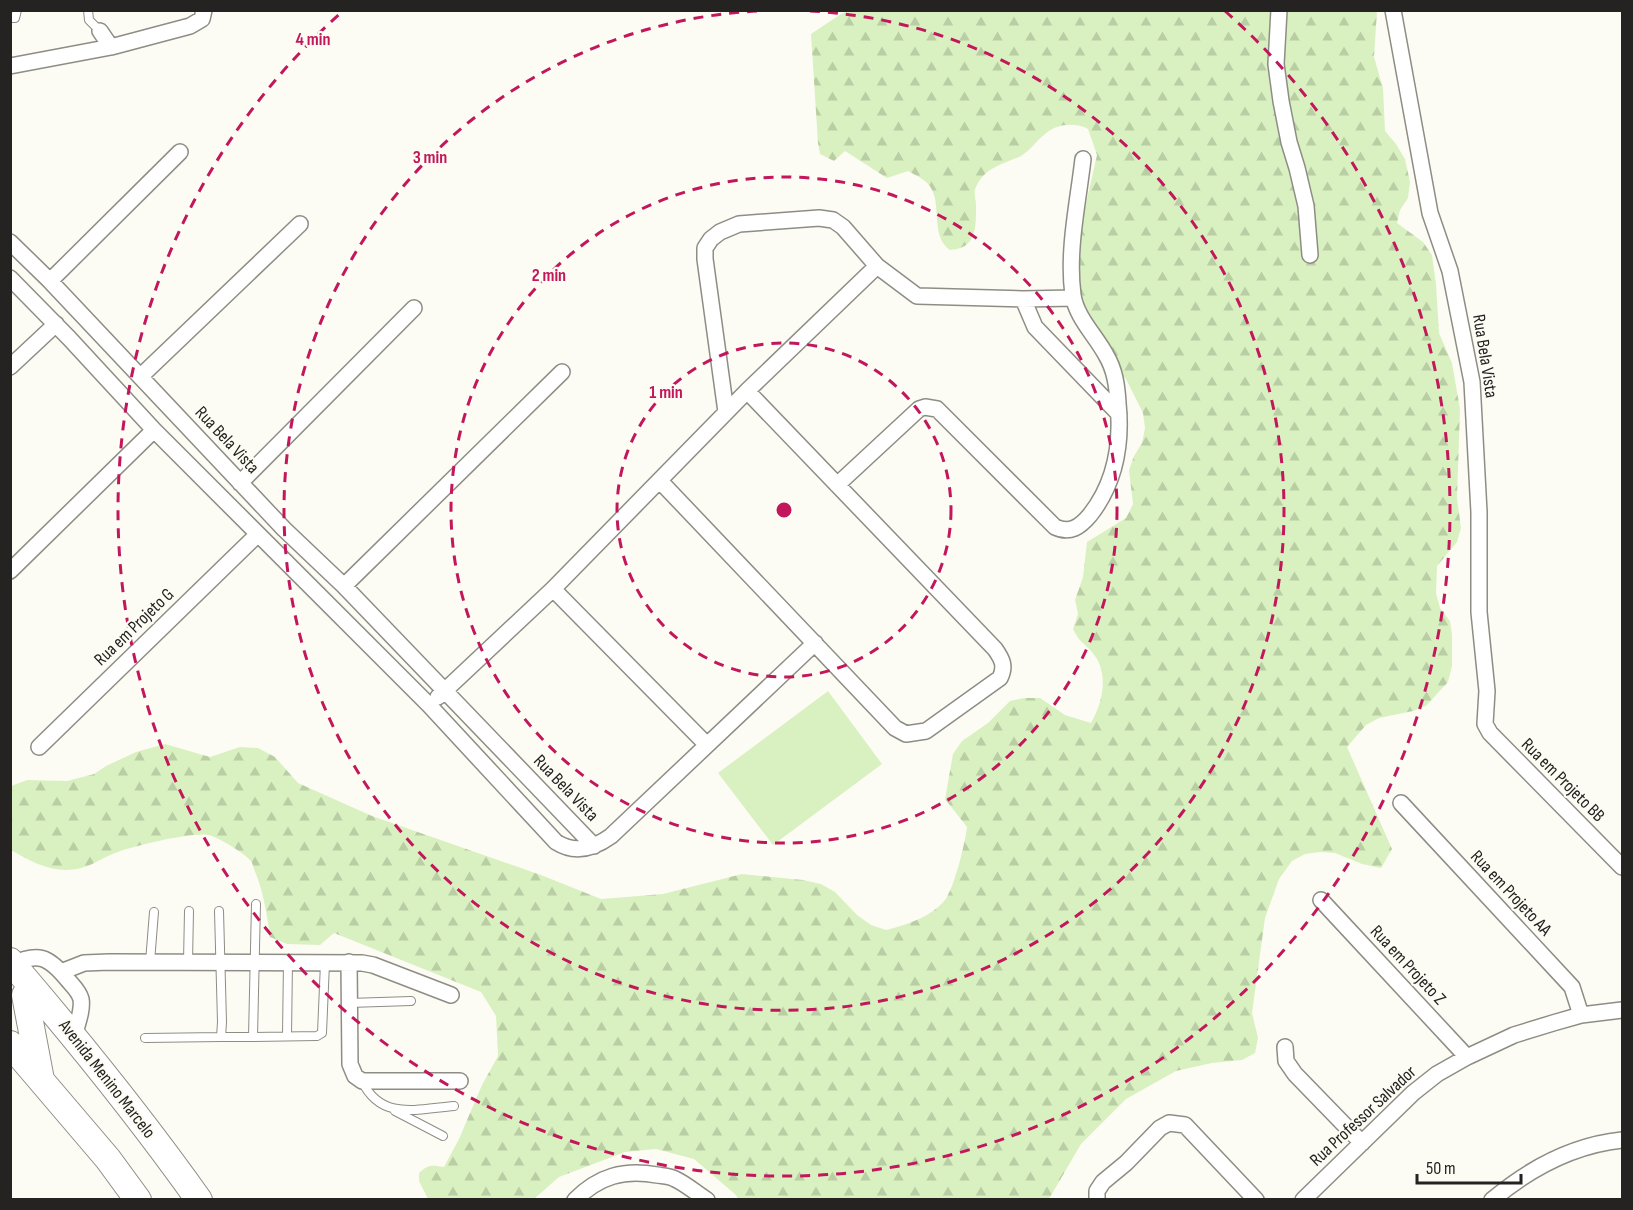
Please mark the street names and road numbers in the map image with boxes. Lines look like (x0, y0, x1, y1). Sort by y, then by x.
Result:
street label: Rua Bela Vista (1468, 313, 1502, 399)
street label: Rua Bela Vista (191, 402, 263, 478)
street label: Rua em Projeto G (90, 584, 178, 670)
street label: Rua em Projeto BB (1517, 734, 1609, 826)
street label: Rua Bela Vista (529, 750, 603, 826)
street label: Rua em Projeto AA (1466, 846, 1556, 940)
street label: Rua em Projeto Z (1366, 921, 1450, 1009)
street label: Avenida Menino Marcelo (54, 1015, 160, 1142)
street label: Rua Professor Salvador (1306, 1061, 1420, 1171)

